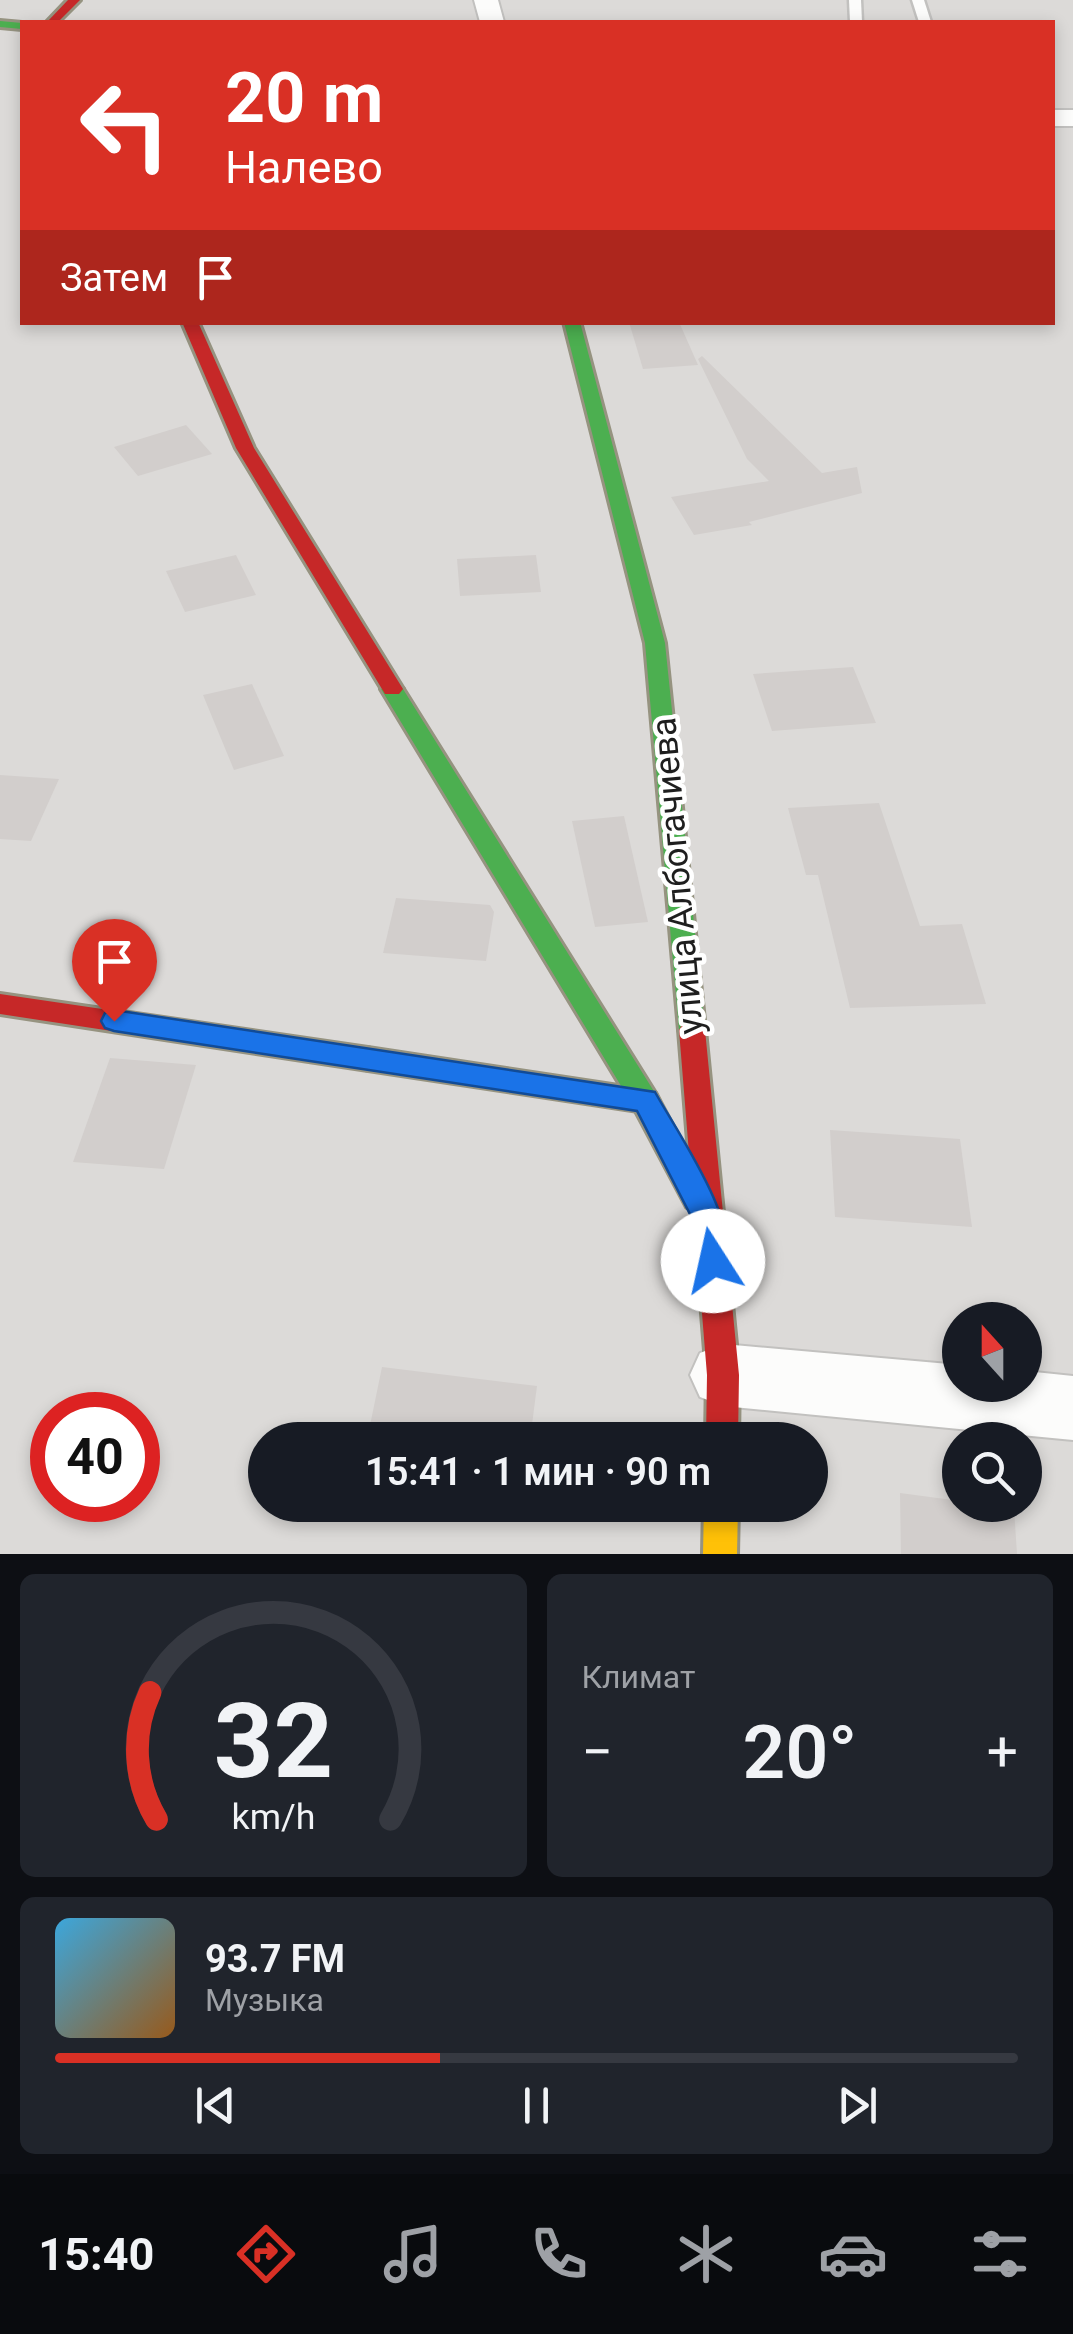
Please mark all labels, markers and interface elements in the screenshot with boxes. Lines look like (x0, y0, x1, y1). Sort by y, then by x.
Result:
text: 20 m (225, 57, 383, 139)
icon: left (60, 60, 190, 190)
text: Налево (225, 141, 383, 194)
icon: arrive (188, 250, 243, 305)
text: Затем (60, 256, 168, 300)
street label: улица Албогачиева (643, 716, 712, 1036)
pin (72, 919, 157, 1022)
icon: arrive (87, 934, 142, 989)
position arrow (661, 1209, 765, 1313)
north arrow (942, 1302, 1042, 1402)
map controls (942, 1302, 1042, 1522)
speed limit sign: 40 (30, 1392, 160, 1522)
button: search (942, 1422, 1042, 1522)
text: 15:41 · 1 мин · 90 m (365, 1450, 711, 1494)
text: Климат (582, 1658, 695, 1696)
text: 32 (214, 1681, 333, 1802)
text: 20° (743, 1708, 857, 1796)
text: − (582, 1720, 613, 1784)
text: + (987, 1720, 1018, 1784)
text: km/h (231, 1796, 315, 1838)
text: 93.7 FM (205, 1937, 345, 1981)
text: Музыка (205, 1981, 324, 2019)
icon: previous (188, 2078, 243, 2133)
icon: pause (509, 2078, 564, 2133)
icon: next (830, 2078, 885, 2133)
icon: directions (231, 2219, 301, 2289)
icon: music (378, 2219, 448, 2289)
icon: phone (524, 2219, 594, 2289)
icon: climate (671, 2219, 741, 2289)
icon: car (818, 2219, 888, 2289)
icon: filters (965, 2219, 1035, 2289)
text: 15:40 (38, 2228, 154, 2281)

